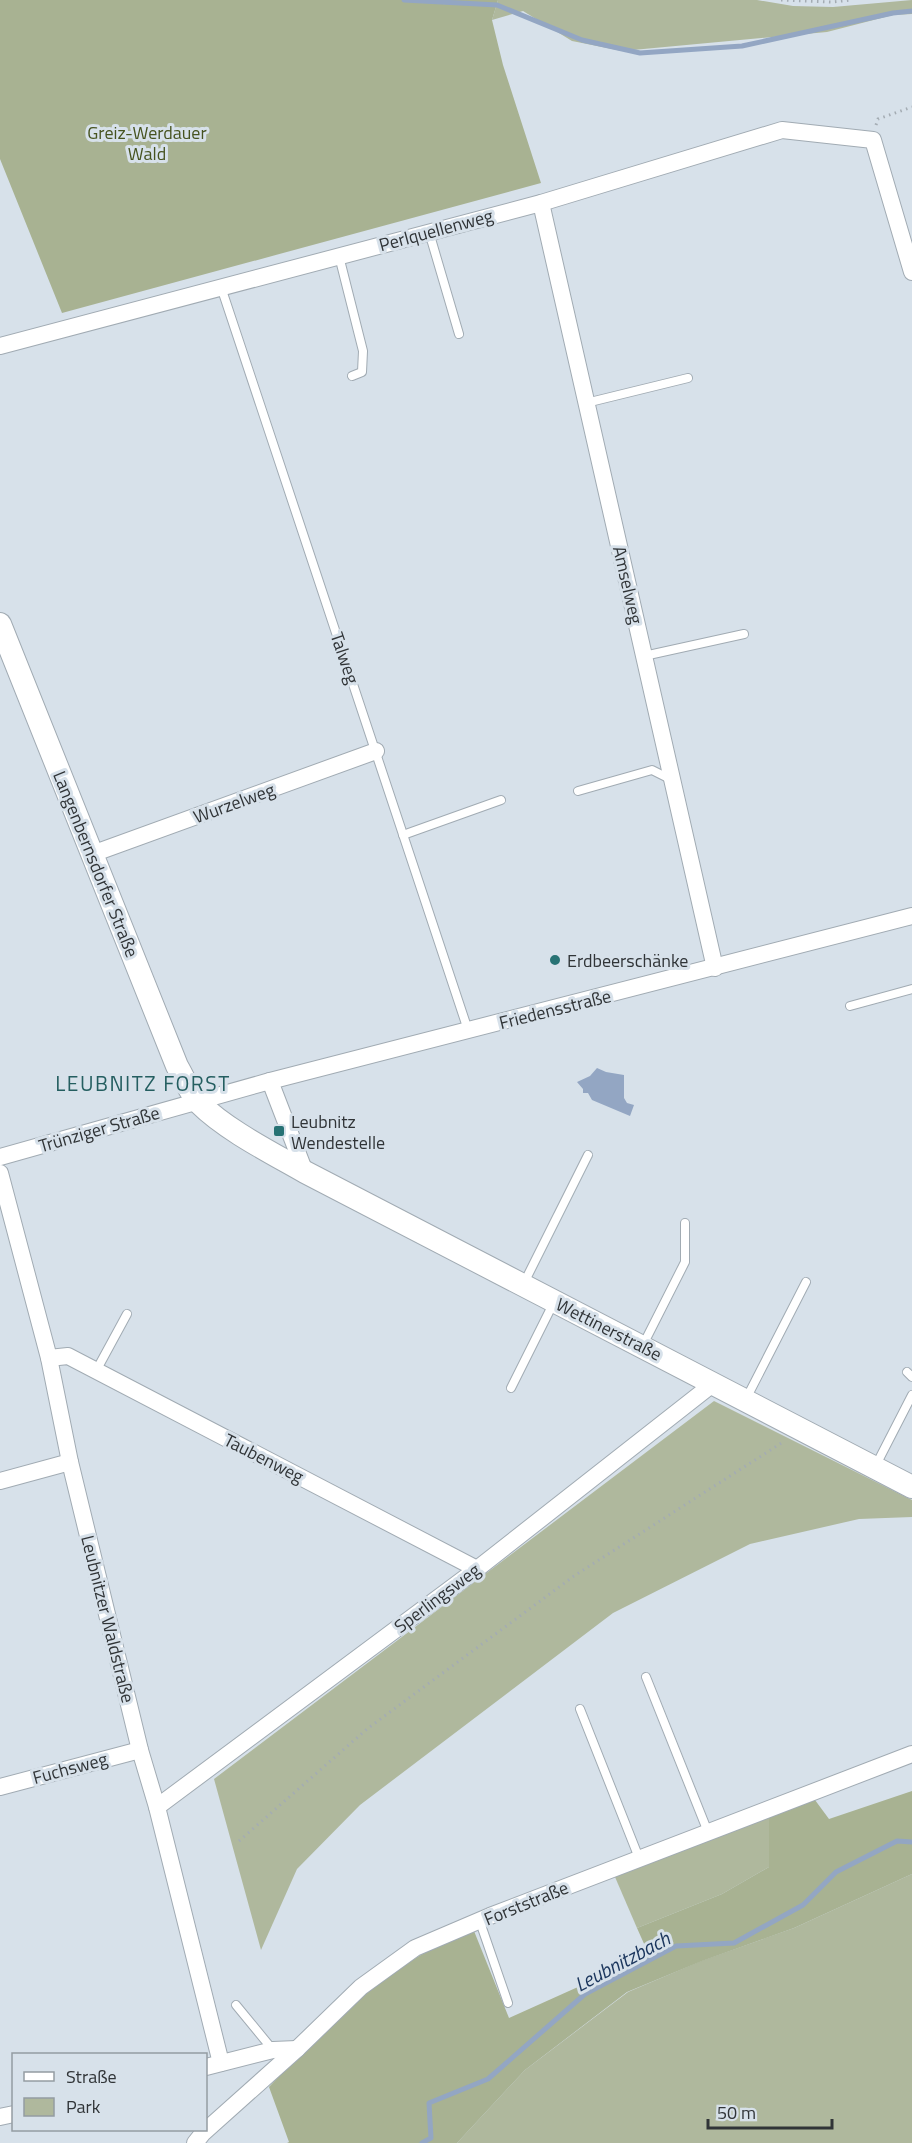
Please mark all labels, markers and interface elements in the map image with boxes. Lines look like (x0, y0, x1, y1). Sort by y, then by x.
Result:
park label: Greiz-Werdauer Wald (87, 119, 207, 167)
street label: Perlquellenweg (376, 202, 496, 258)
street label: Amselweg (606, 543, 650, 627)
street label: Talweg (324, 629, 366, 687)
street label: Langenbernsdorfer Straße (46, 767, 146, 961)
street label: Wurzelweg (190, 776, 278, 830)
place label: Erdbeerschänke (567, 947, 688, 974)
marker: Erdbeerschänke (548, 953, 562, 967)
street label: Friedensstraße (496, 982, 614, 1036)
district label: LEUBNITZ FORST (55, 1067, 231, 1099)
street label: Trünziger Straße (35, 1099, 163, 1159)
place label: Leubnitz Wendestelle (291, 1108, 385, 1156)
marker: Leubnitz Wendestelle (272, 1124, 286, 1138)
street label: Wettinerstraße (551, 1291, 667, 1367)
street label: Taubenweg (219, 1426, 309, 1490)
street label: Leubnitzer Waldstraße (74, 1532, 142, 1706)
street label: Sperlingsweg (388, 1557, 486, 1639)
street label: Fuchsweg (30, 1745, 110, 1791)
street label: Forststraße (480, 1874, 572, 1932)
water label: Leubnitzbach (569, 1922, 676, 1999)
legend (12, 2053, 207, 2131)
text: Straße (66, 2063, 117, 2090)
scale bar (708, 2092, 832, 2130)
text: Park (66, 2093, 101, 2120)
text: 50 m (717, 2099, 756, 2126)

